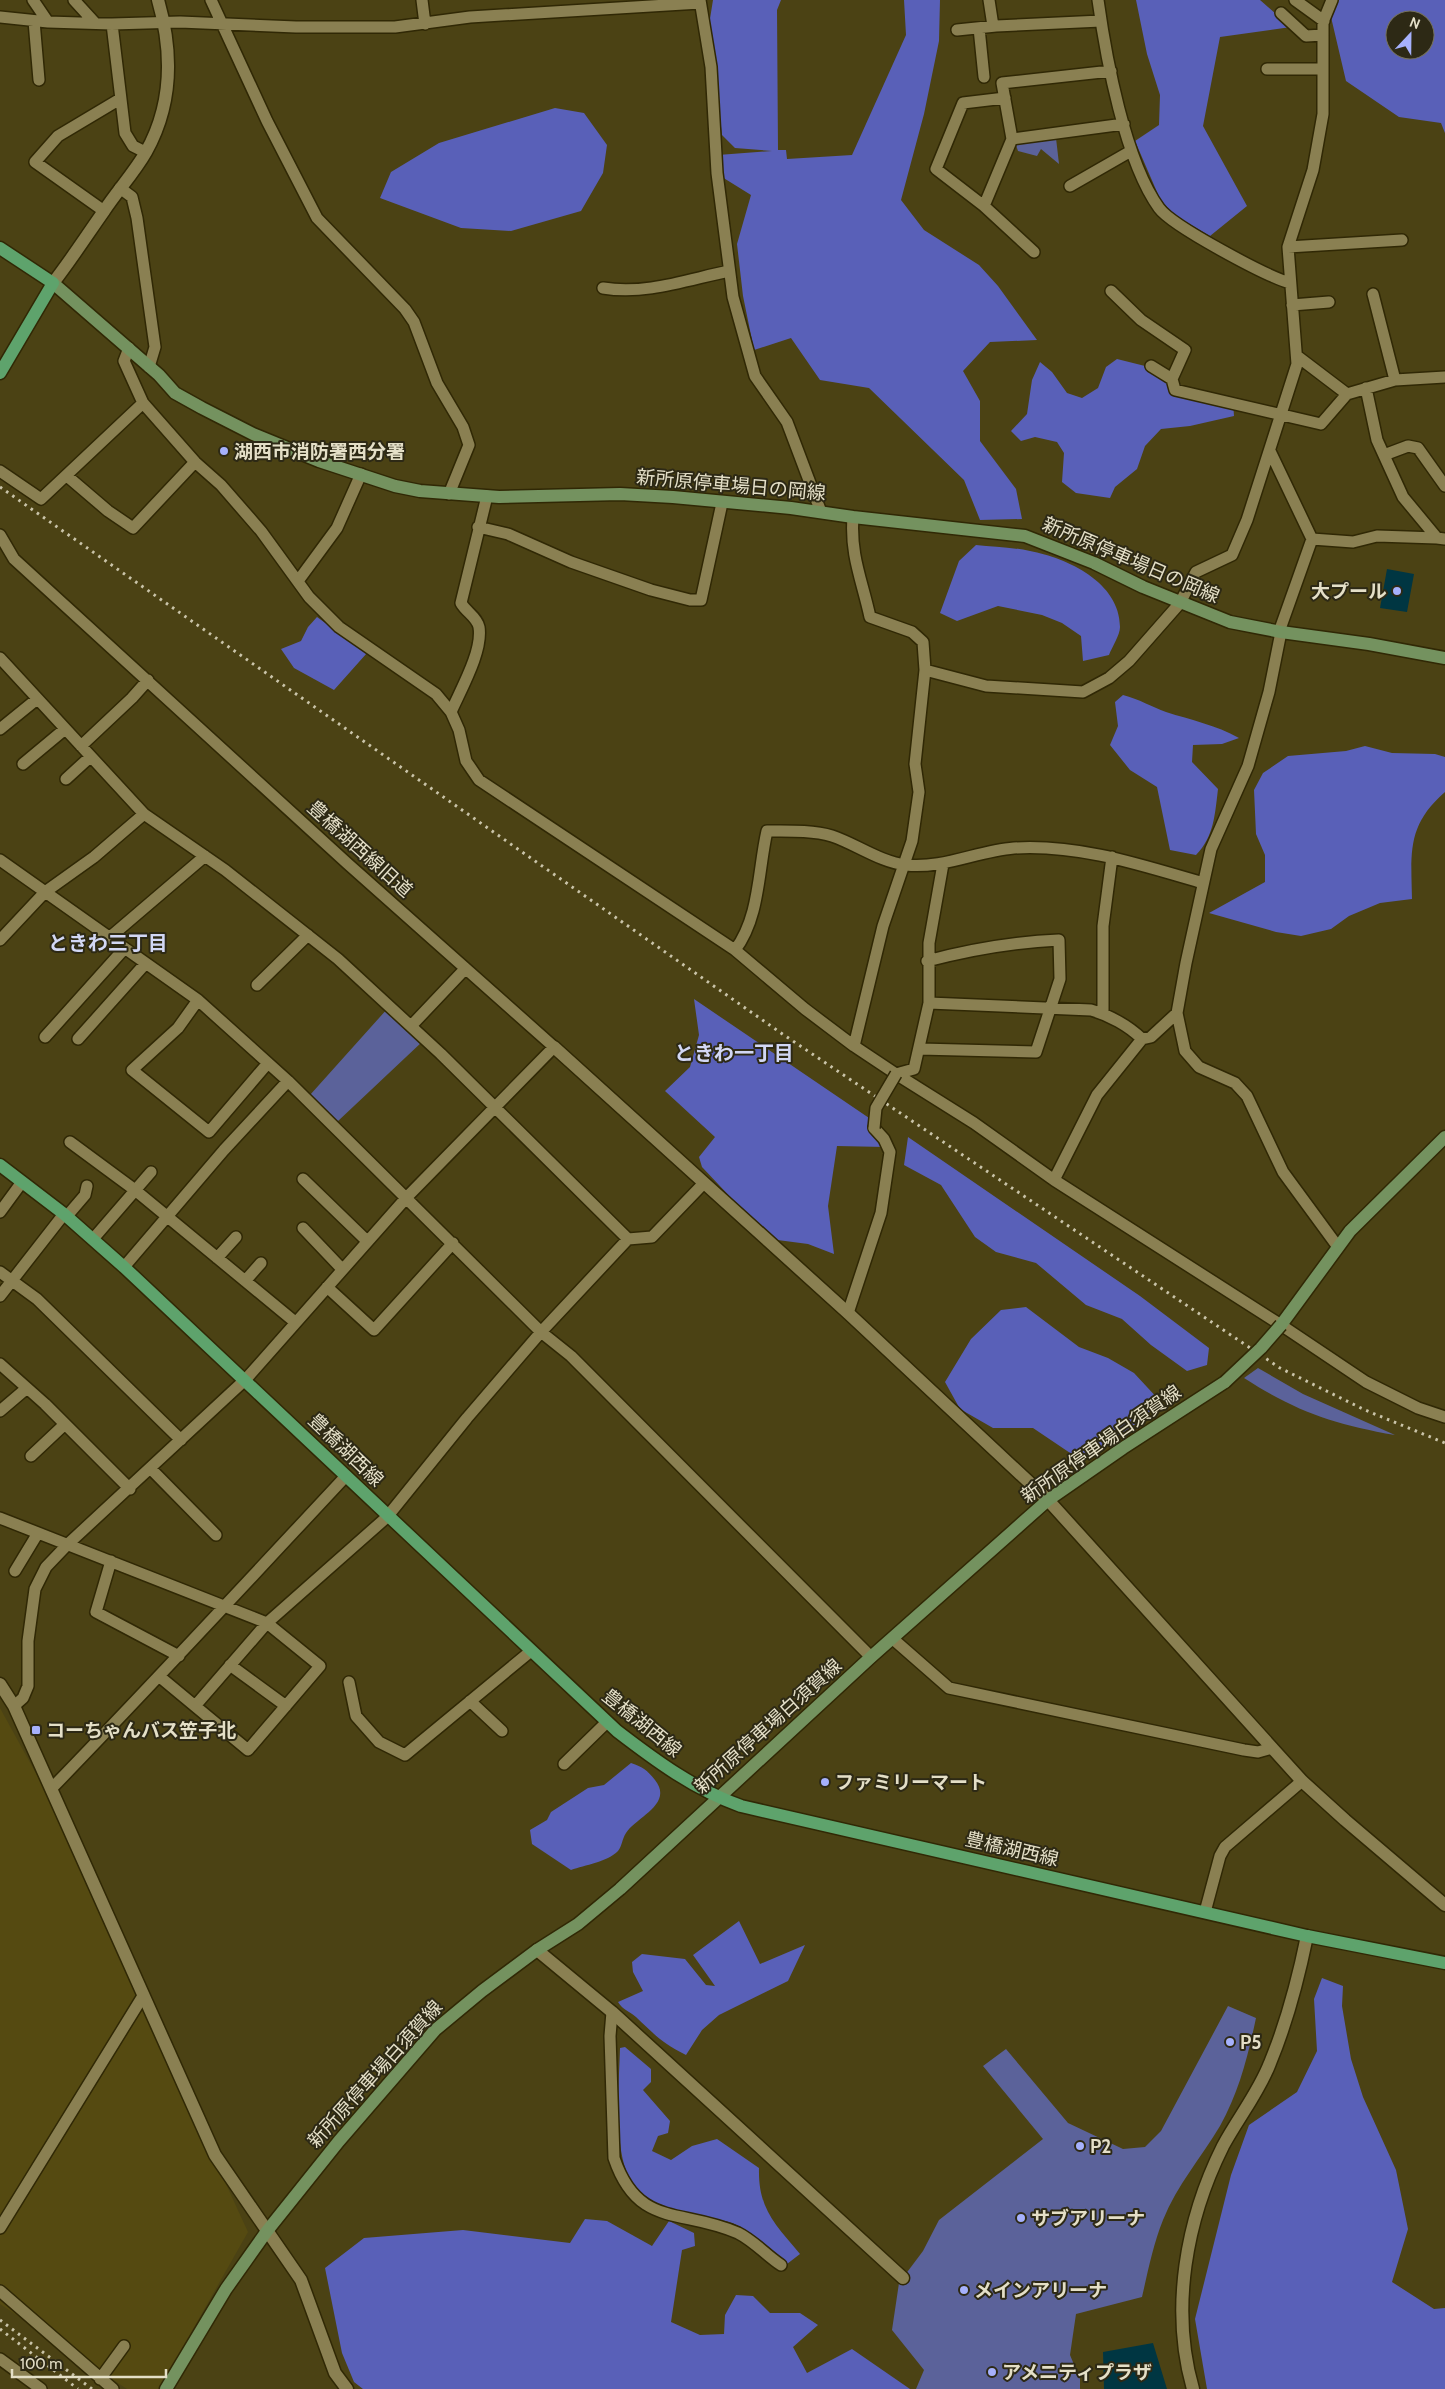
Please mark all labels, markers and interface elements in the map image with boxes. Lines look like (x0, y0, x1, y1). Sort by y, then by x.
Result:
north arrow (1385, 10, 1435, 60)
text: N (1407, 13, 1423, 33)
place label: 湖西市消防署西分署 (234, 440, 405, 463)
marker: 湖西市消防署西分署 (218, 445, 230, 457)
street label: 新所原停車場日の岡線 (635, 465, 827, 505)
street label: 新所原停車場日の岡線 (1039, 512, 1223, 608)
place label: 大プール (1311, 580, 1387, 603)
marker: 大プール (1391, 585, 1403, 597)
street label: 豊橋湖西線旧道 (303, 796, 417, 902)
district label: ときわ三丁目 (48, 931, 168, 955)
district label: ときわ一丁目 (674, 1041, 794, 1065)
street label: 新所原停車場白須賀線 (1017, 1380, 1185, 1508)
street label: 豊橋湖西線 (304, 1409, 388, 1491)
street label: 新所原停車場白須賀線 (690, 1654, 846, 1798)
street label: 豊橋湖西線 (598, 1684, 686, 1762)
place label: コーちゃんバス笠子北 (46, 1719, 236, 1742)
marker: コーちゃんバス笠子北 (30, 1724, 42, 1736)
place label: ファミリーマート (835, 1771, 987, 1794)
marker: ファミリーマート (819, 1776, 831, 1788)
street label: 豊橋湖西線 (963, 1827, 1061, 1871)
street label: 新所原停車場白須賀線 (303, 1996, 447, 2152)
place label: P5 (1240, 2031, 1262, 2054)
marker: P5 (1224, 2036, 1236, 2048)
place label: P2 (1090, 2135, 1111, 2158)
marker: P2 (1074, 2140, 1086, 2152)
place label: サブアリーナ (1031, 2207, 1145, 2230)
marker: サブアリーナ (1015, 2212, 1027, 2224)
place label: メインアリーナ (974, 2279, 1107, 2302)
marker: メインアリーナ (958, 2284, 970, 2296)
scale bar (12, 2346, 166, 2378)
text: 100 m (20, 2355, 62, 2373)
place label: アメニティプラザ (1002, 2361, 1152, 2384)
marker: アメニティプラザ (986, 2366, 998, 2378)

